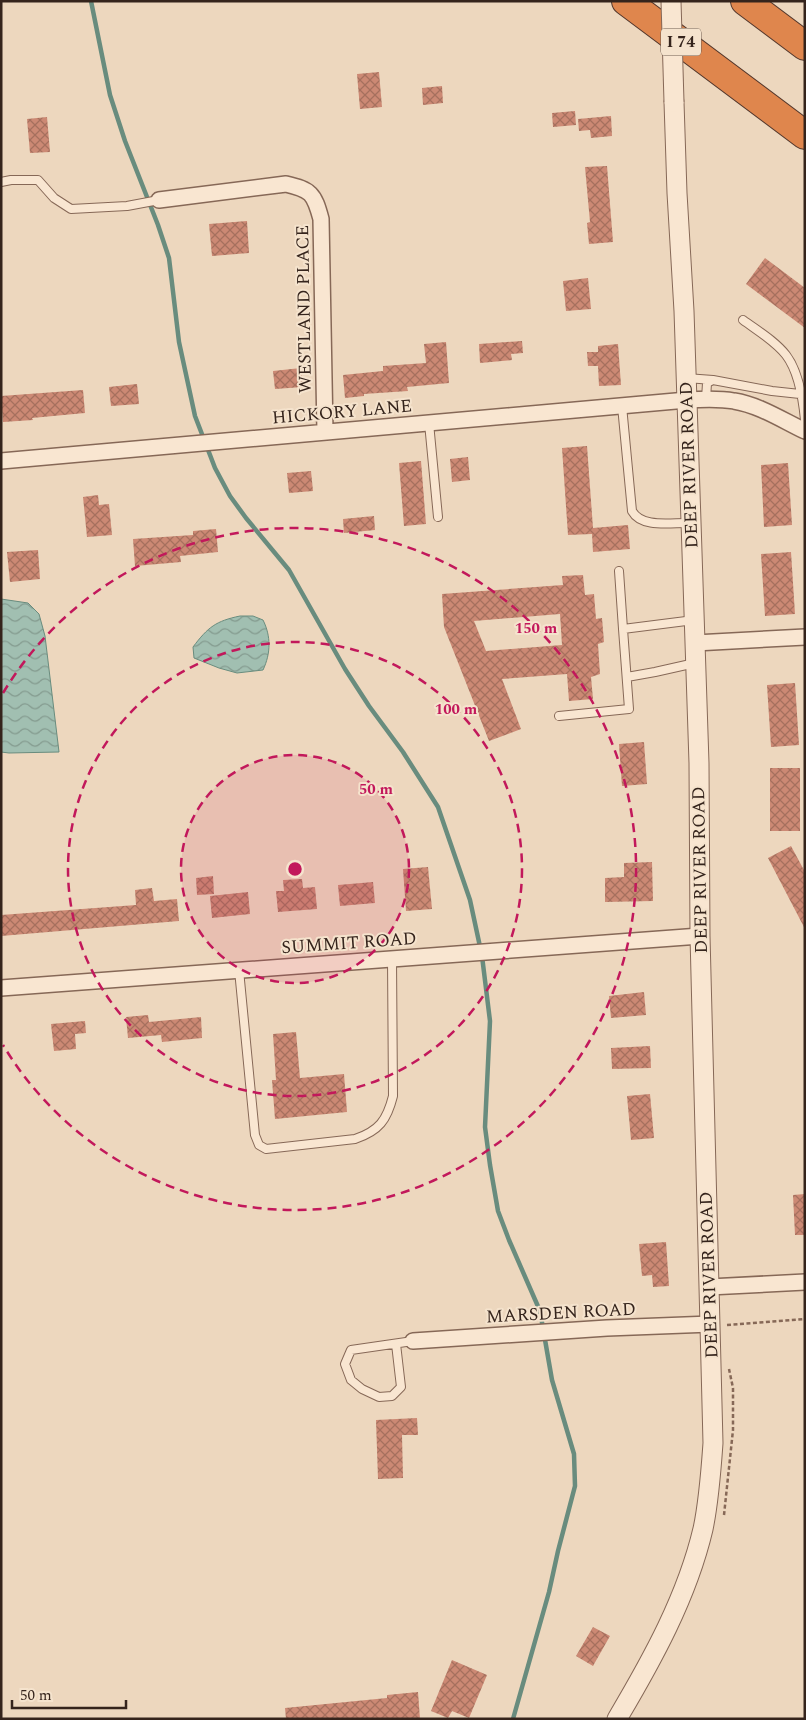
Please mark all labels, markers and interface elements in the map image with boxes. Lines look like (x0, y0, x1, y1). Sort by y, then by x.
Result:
road number: I 74 (661, 28, 701, 56)
street label: WESTLAND PLACE (289, 225, 319, 393)
street label: DEEP RIVER ROAD (673, 381, 705, 549)
street label: HICKORY LANE (271, 392, 413, 432)
text: 150 m (515, 617, 558, 640)
text: 100 m (435, 698, 478, 721)
text: 50 m (359, 778, 394, 801)
street label: DEEP RIVER ROAD (685, 786, 715, 954)
centre of rings (286, 860, 304, 878)
street label: SUMMIT ROAD (280, 925, 418, 961)
street label: DEEP RIVER ROAD (693, 1191, 725, 1359)
street label: MARSDEN ROAD (485, 1296, 637, 1330)
scale bar (12, 1678, 126, 1710)
text: 50 m (20, 1684, 52, 1707)

